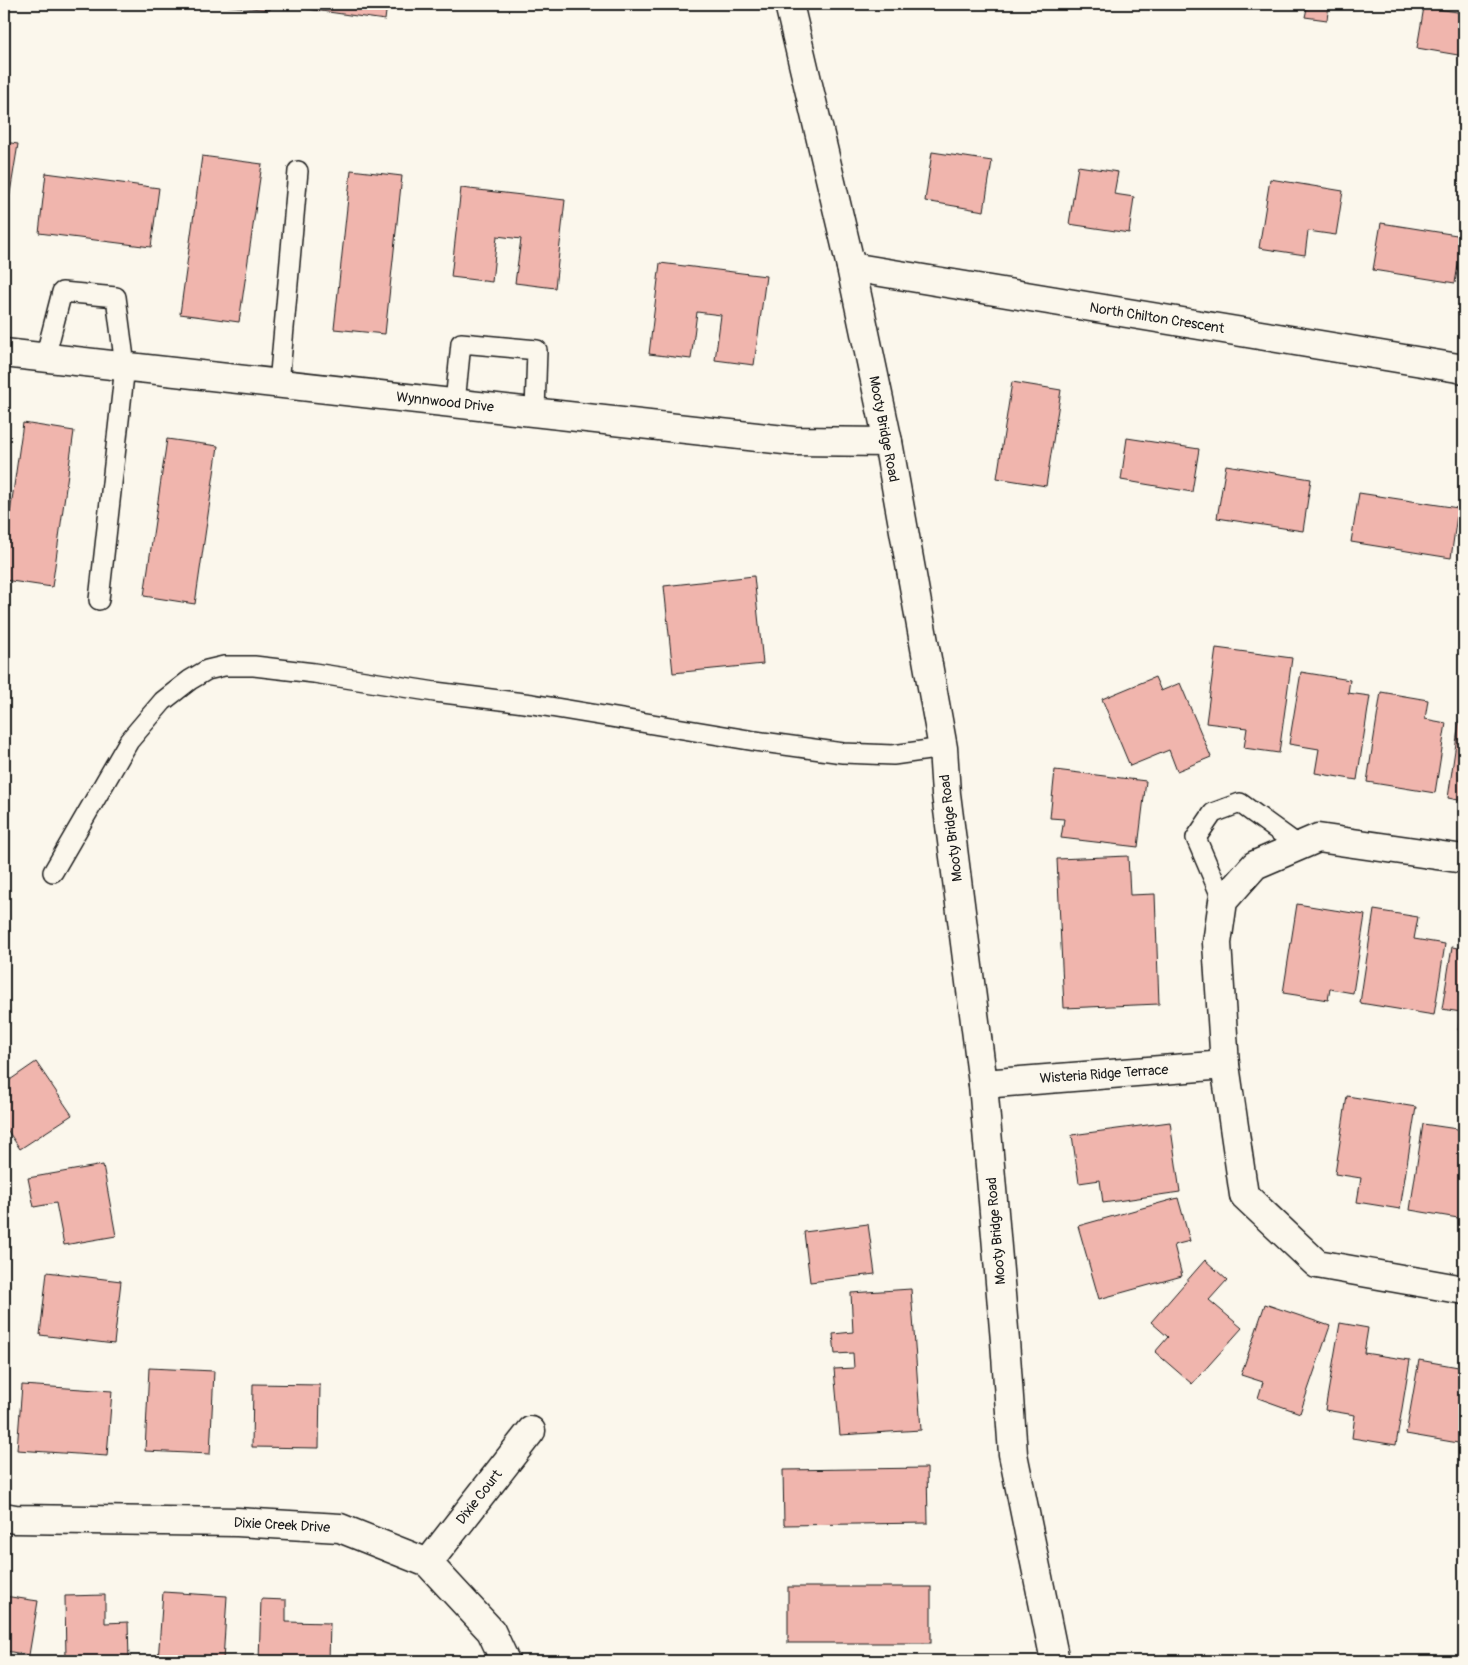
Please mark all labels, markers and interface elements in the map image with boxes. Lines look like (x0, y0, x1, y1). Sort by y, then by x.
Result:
street label: North Chilton Crescent (1088, 299, 1226, 337)
street label: Mooty Bridge Road (865, 374, 903, 484)
street label: Wynnwood Drive (395, 388, 495, 416)
street label: Mooty Bridge Road (936, 773, 966, 883)
street label: Wisteria Ridge Terrace (1039, 1061, 1169, 1087)
street label: Mooty Bridge Road (983, 1176, 1009, 1286)
street label: Dixie Court (452, 1466, 506, 1528)
street label: Dixie Creek Drive (233, 1514, 331, 1536)

